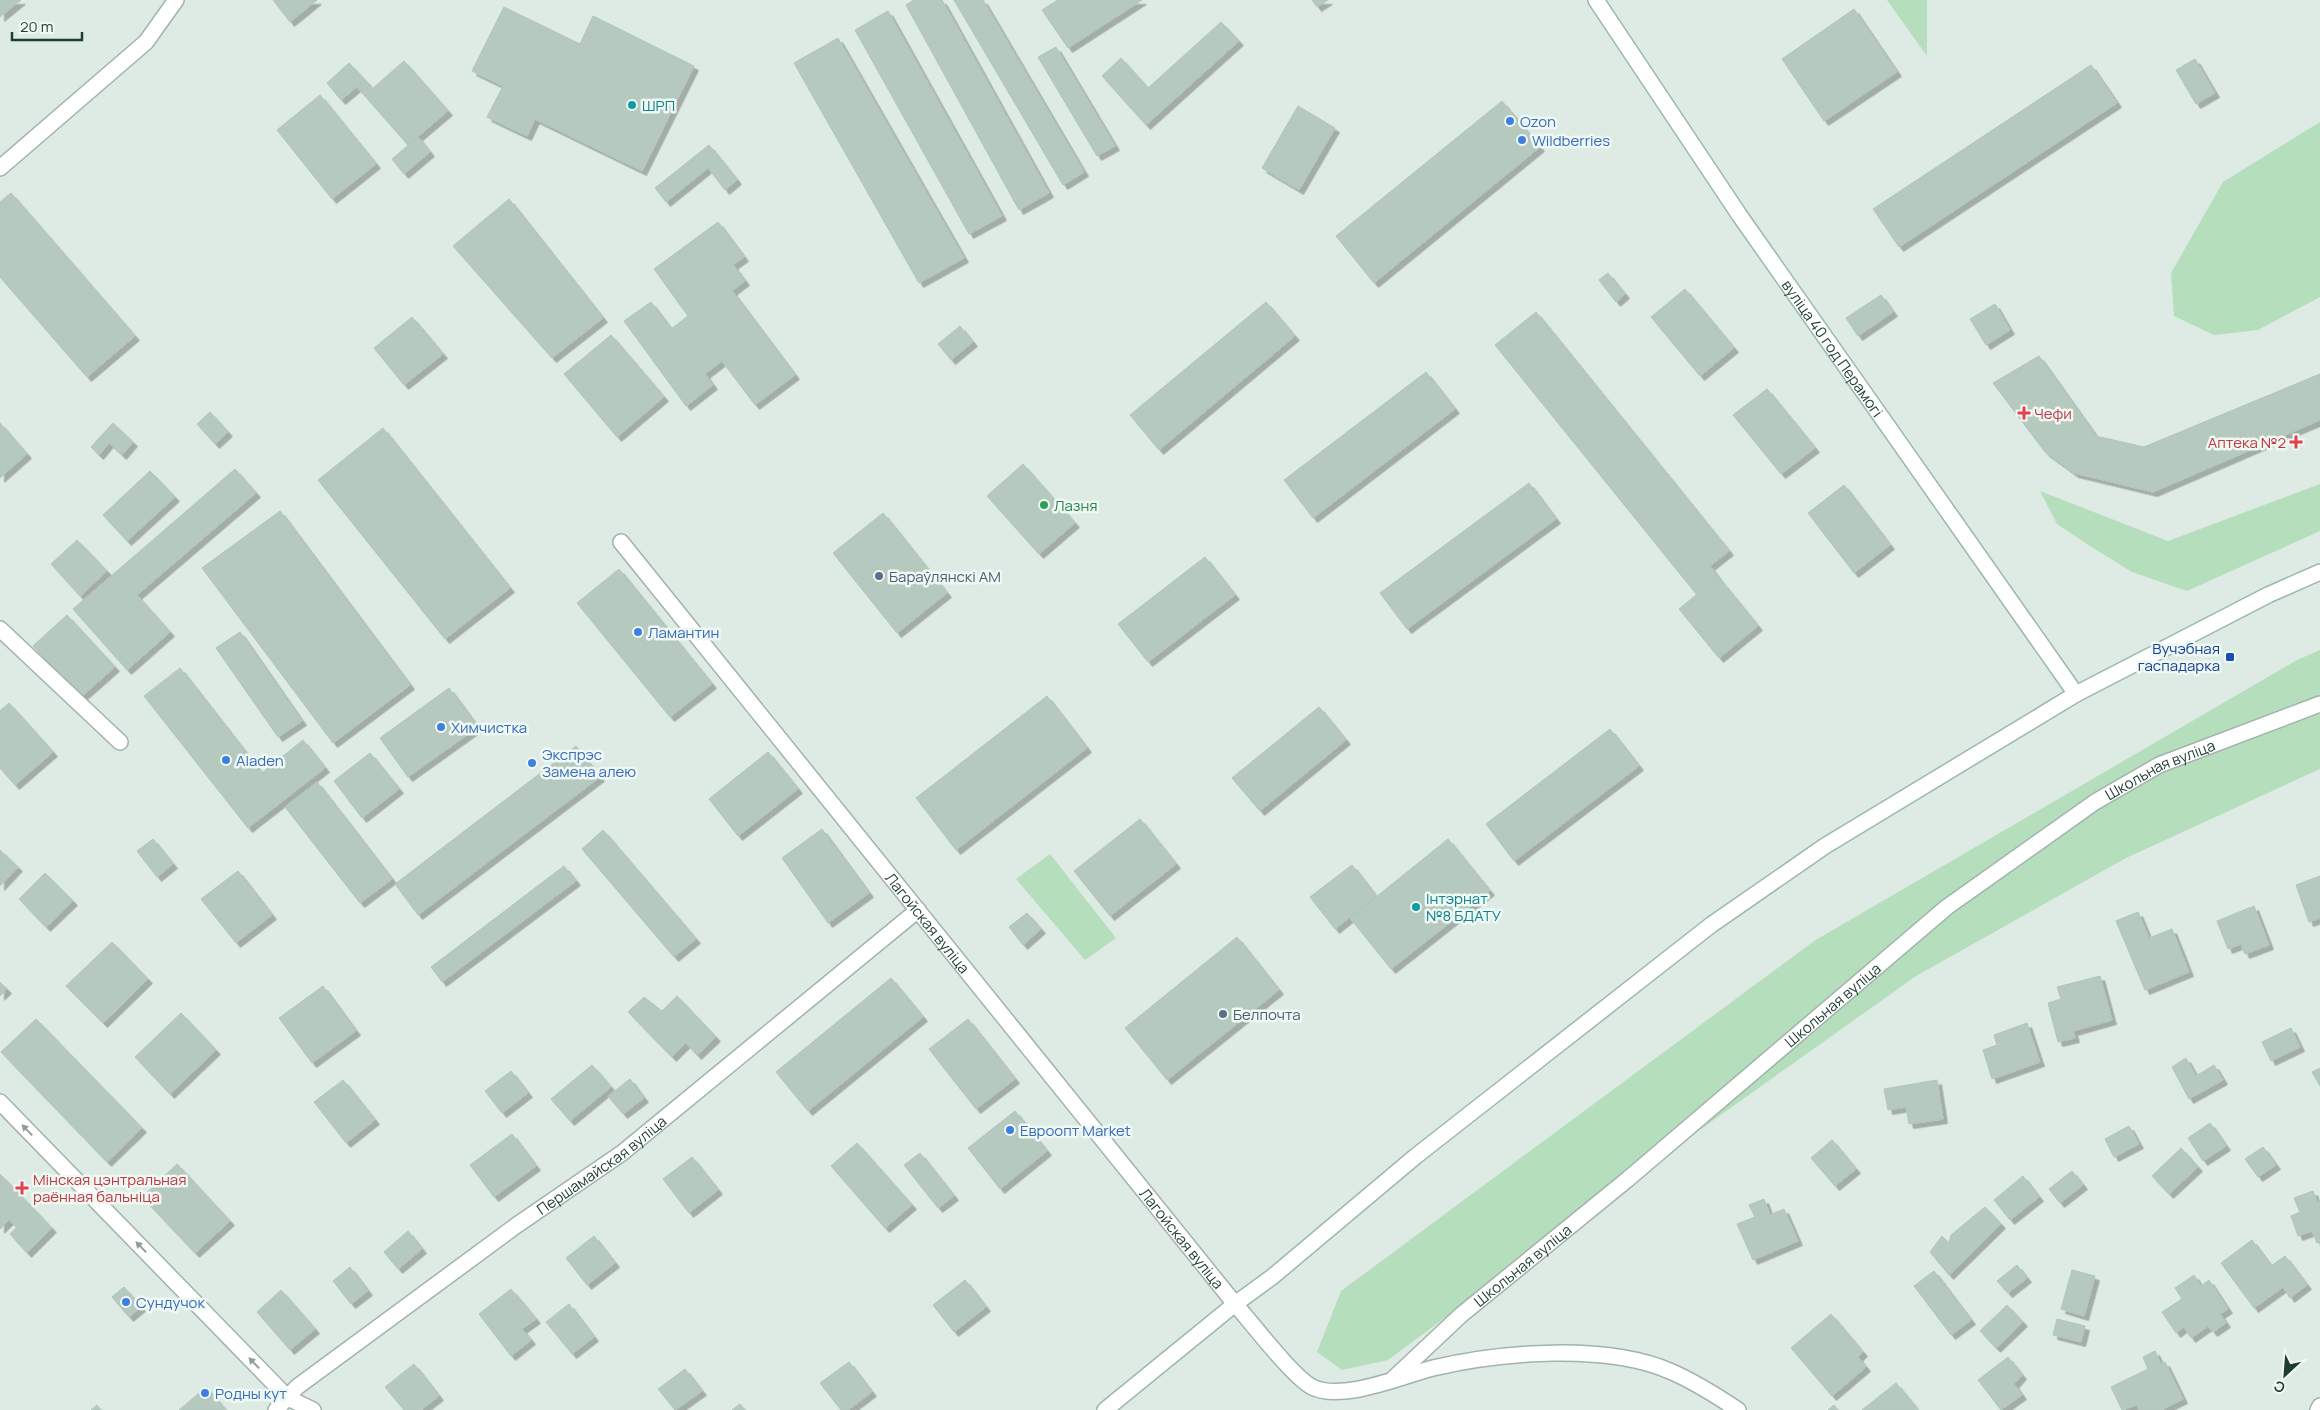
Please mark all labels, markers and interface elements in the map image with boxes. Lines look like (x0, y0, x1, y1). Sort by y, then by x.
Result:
scale bar (12, 10, 82, 42)
text: 20 m (20, 16, 53, 37)
place label: ШРП (642, 95, 675, 116)
marker: ШРП (626, 99, 638, 111)
place label: Ozon (1520, 111, 1556, 132)
marker: Ozon (1504, 115, 1516, 127)
place label: Wildberries (1532, 130, 1610, 151)
marker: Wildberries (1516, 134, 1528, 146)
street label: вуліца 40 год Перамогі (1777, 275, 1888, 421)
place label: Чефи (2034, 403, 2072, 424)
marker: Чефи (2018, 407, 2030, 419)
place label: Аптека №2 (2208, 432, 2286, 453)
marker: Аптека №2 (2290, 436, 2302, 448)
place label: Лазня (1054, 495, 1098, 516)
marker: Лазня (1038, 499, 1050, 511)
place label: Бараўлянскі АМ (889, 566, 1001, 587)
marker: Бараўлянскі АМ (873, 570, 885, 582)
place label: Ламантин (648, 622, 719, 643)
marker: Ламантин (632, 626, 644, 638)
place label: Вучэбная гаспадарка (2138, 638, 2220, 676)
marker: Вучэбная гаспадарка (2224, 651, 2236, 663)
place label: Химчистка (451, 717, 527, 738)
marker: Химчистка (435, 721, 447, 733)
street label: Школьная вуліца (2101, 734, 2218, 805)
place label: Экспрэс Замена алею (542, 744, 636, 782)
place label: Aladen (236, 750, 284, 771)
marker: Aladen (220, 754, 232, 766)
marker: Экспрэс Замена алею (526, 757, 538, 769)
street label: Лагойская вуліца (881, 868, 975, 978)
place label: Інтэрнат №8 БДАТУ (1426, 888, 1502, 926)
marker: Інтэрнат №8 БДАТУ (1410, 901, 1422, 913)
street label: Школьная вуліца (1780, 958, 1885, 1052)
place label: Белпочта (1233, 1004, 1301, 1025)
marker: Белпочта (1217, 1008, 1229, 1020)
street label: Першамайская вуліца (532, 1110, 671, 1219)
place label: Евроопт Market (1020, 1120, 1131, 1141)
marker: Евроопт Market (1004, 1124, 1016, 1136)
one-way arrow (21, 1125, 33, 1137)
place label: Мінская цэнтральная раённая бальніца (33, 1169, 187, 1207)
marker: Мінская цэнтральная раённая бальніца (15, 1181, 29, 1195)
street label: Лагойская вуліца (1135, 1183, 1229, 1293)
street label: Школьная вуліца (1469, 1219, 1576, 1311)
one-way arrow (135, 1241, 147, 1253)
place label: Сундучок (136, 1292, 205, 1313)
marker: Сундучок (120, 1296, 132, 1308)
north arrow (2260, 1350, 2310, 1400)
one-way arrow (248, 1357, 260, 1369)
text: С (2270, 1376, 2288, 1398)
place label: Родны кут (215, 1383, 287, 1404)
marker: Родны кут (199, 1387, 211, 1399)

